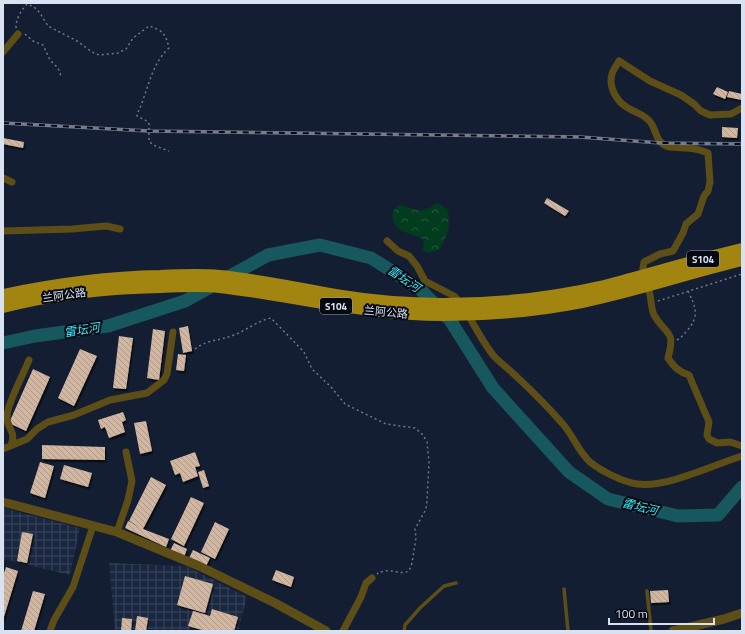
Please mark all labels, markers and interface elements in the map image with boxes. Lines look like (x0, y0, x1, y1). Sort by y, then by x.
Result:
road number: S104 (687, 251, 719, 267)
water label: 雷坛河 (384, 261, 426, 298)
street label: 兰阿公路 (41, 284, 87, 306)
road number: S104 (320, 298, 352, 314)
street label: 兰阿公路 (363, 302, 409, 322)
water label: 雷坛河 (63, 317, 103, 342)
water label: 雷坛河 (620, 493, 662, 521)
scale bar (609, 600, 714, 626)
text: 100 m (615, 604, 648, 623)

